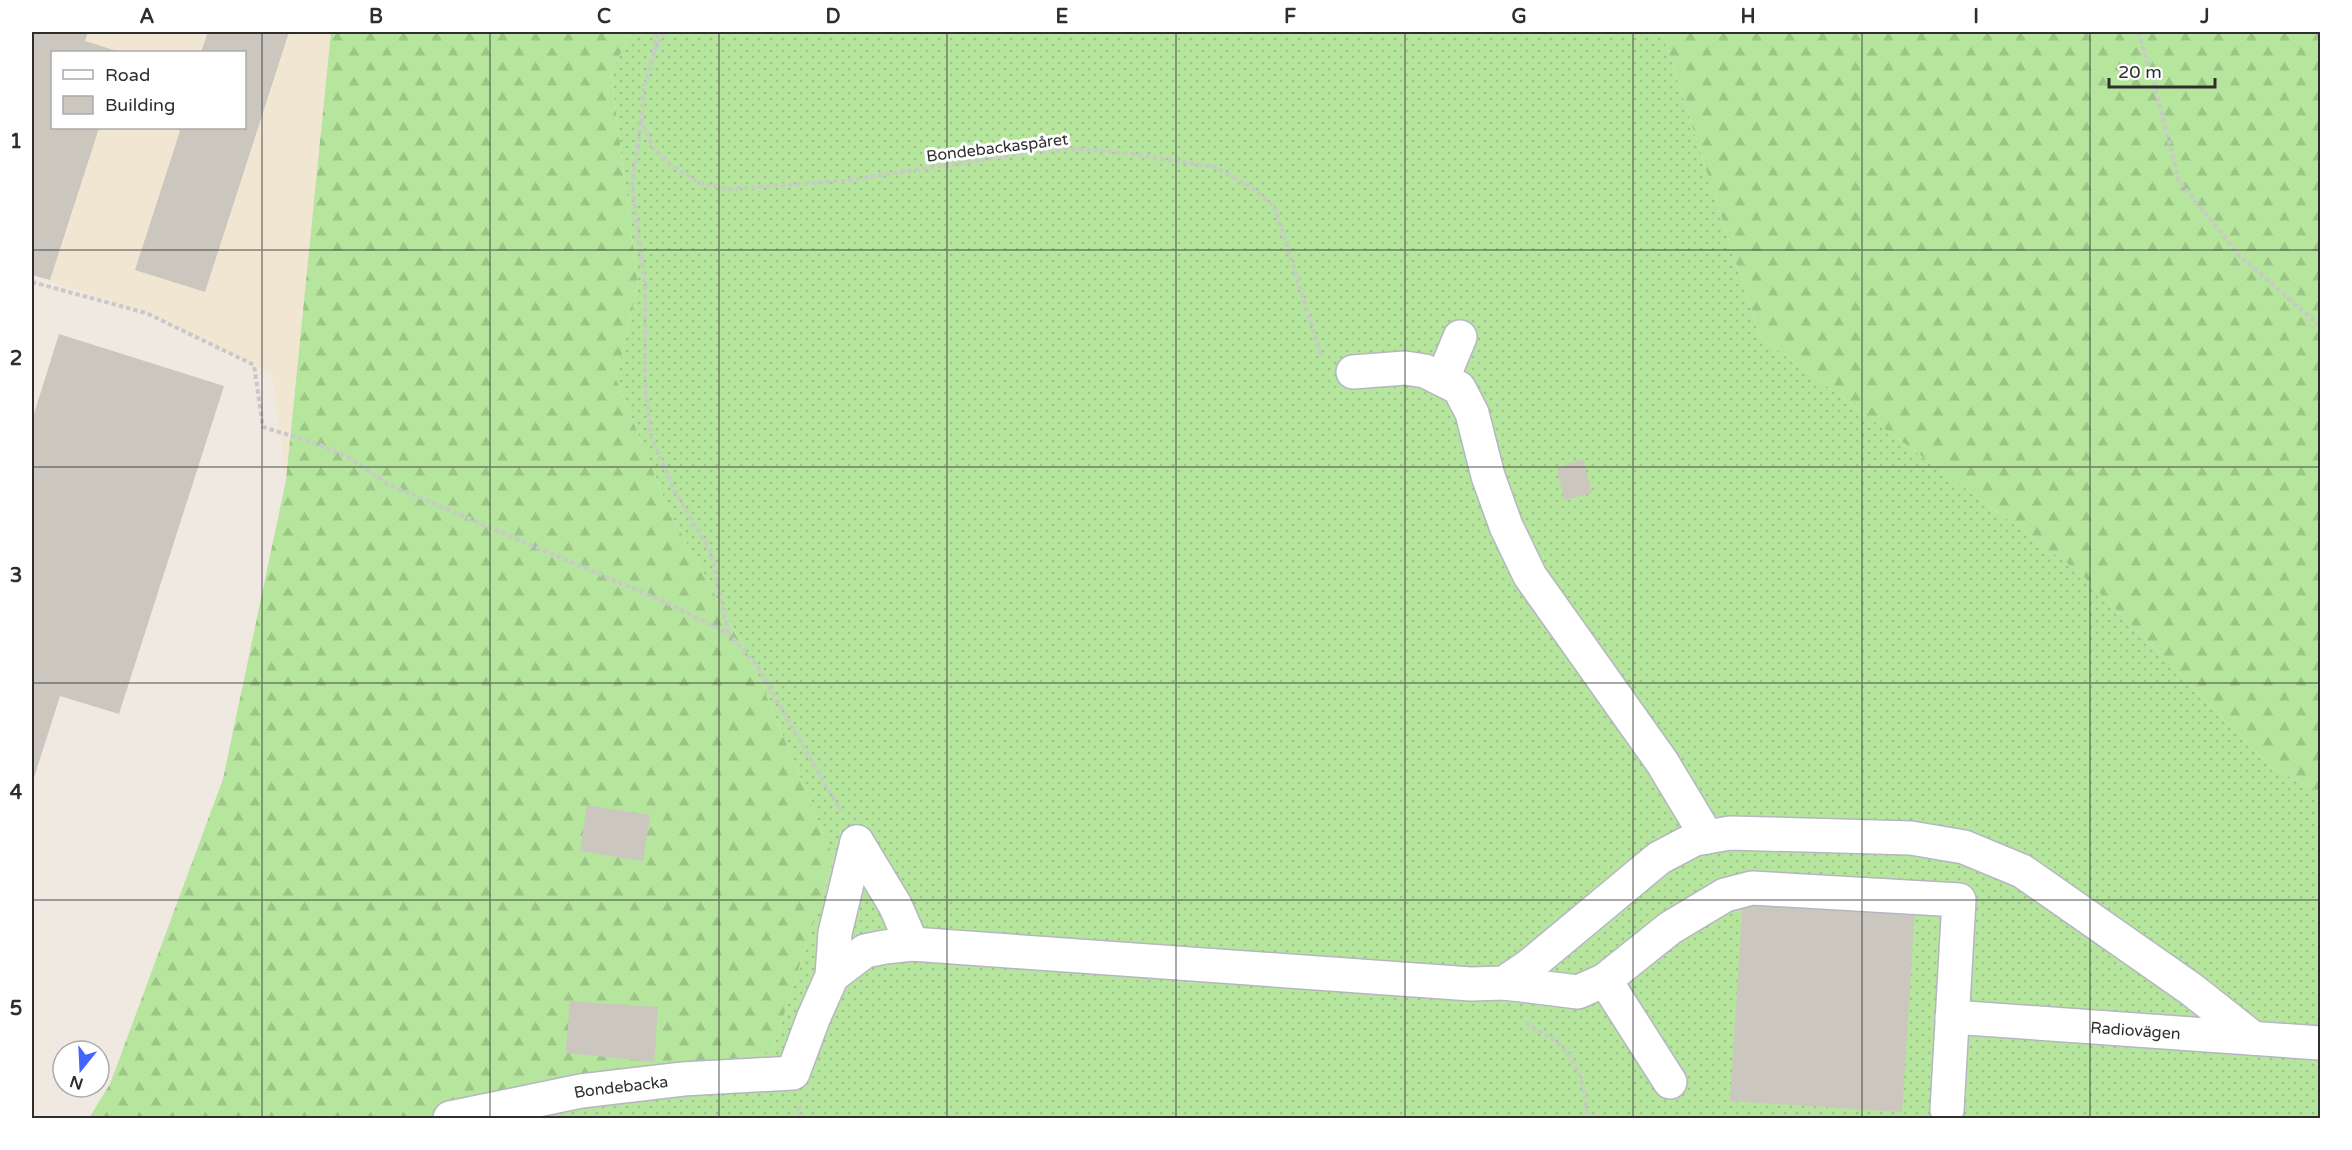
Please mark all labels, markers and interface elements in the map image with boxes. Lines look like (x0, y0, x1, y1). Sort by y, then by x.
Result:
text: A (140, 5, 155, 29)
text: B (369, 5, 383, 29)
text: C (597, 5, 611, 29)
text: D (825, 5, 841, 29)
text: E (1056, 5, 1069, 29)
text: F (1284, 5, 1296, 29)
text: G (1511, 5, 1527, 29)
text: H (1740, 5, 1756, 29)
text: I (1973, 5, 1979, 29)
text: J (2199, 5, 2210, 29)
legend (51, 51, 246, 129)
scale bar (2109, 51, 2216, 89)
text: 20 m (2118, 61, 2162, 83)
text: Road (105, 64, 150, 86)
text: Building (105, 94, 175, 116)
street label: Bondebackaspåret (925, 129, 1069, 167)
text: 1 (10, 130, 22, 154)
text: 2 (10, 347, 22, 371)
text: 3 (10, 564, 22, 588)
text: 4 (10, 781, 23, 805)
text: 5 (10, 997, 22, 1021)
street label: Radiovägen (2090, 1018, 2181, 1044)
north arrow (51, 1039, 111, 1099)
text: N (67, 1071, 86, 1094)
street label: Bondebacka (572, 1072, 669, 1103)

